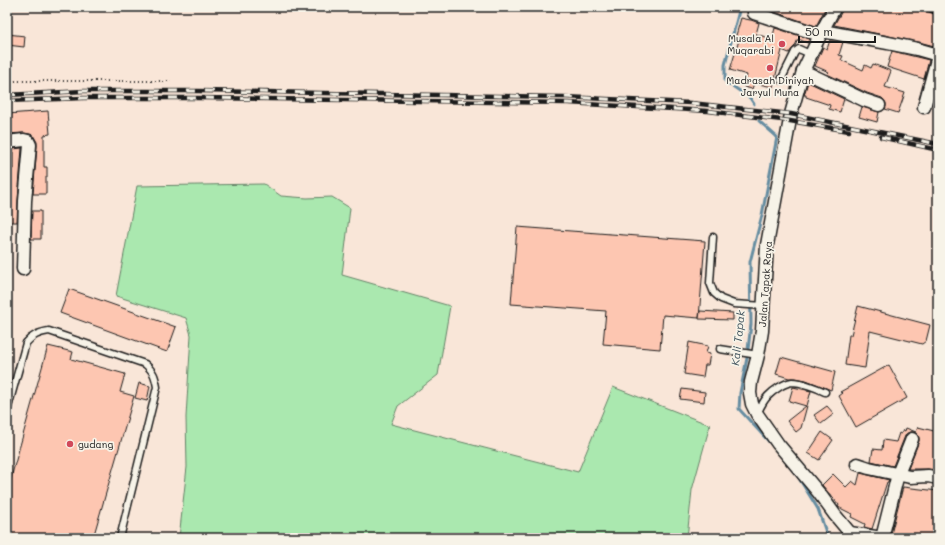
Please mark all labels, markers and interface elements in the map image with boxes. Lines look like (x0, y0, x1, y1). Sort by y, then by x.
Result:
scale bar (799, 18, 875, 44)
text: 50 m (805, 23, 833, 39)
place label: Musala Al Muqarabi (727, 31, 774, 57)
marker: Musala Al Muqarabi (777, 39, 787, 49)
marker: Madrasah Diniyah Jaryul Muna (765, 63, 775, 73)
place label: Madrasah Diniyah Jaryul Muna (726, 73, 814, 99)
street label: Jalan Tapak Raya (755, 241, 775, 327)
water label: Kali Tapak (727, 309, 748, 366)
place label: gudang (78, 437, 113, 451)
marker: gudang (65, 439, 75, 449)

